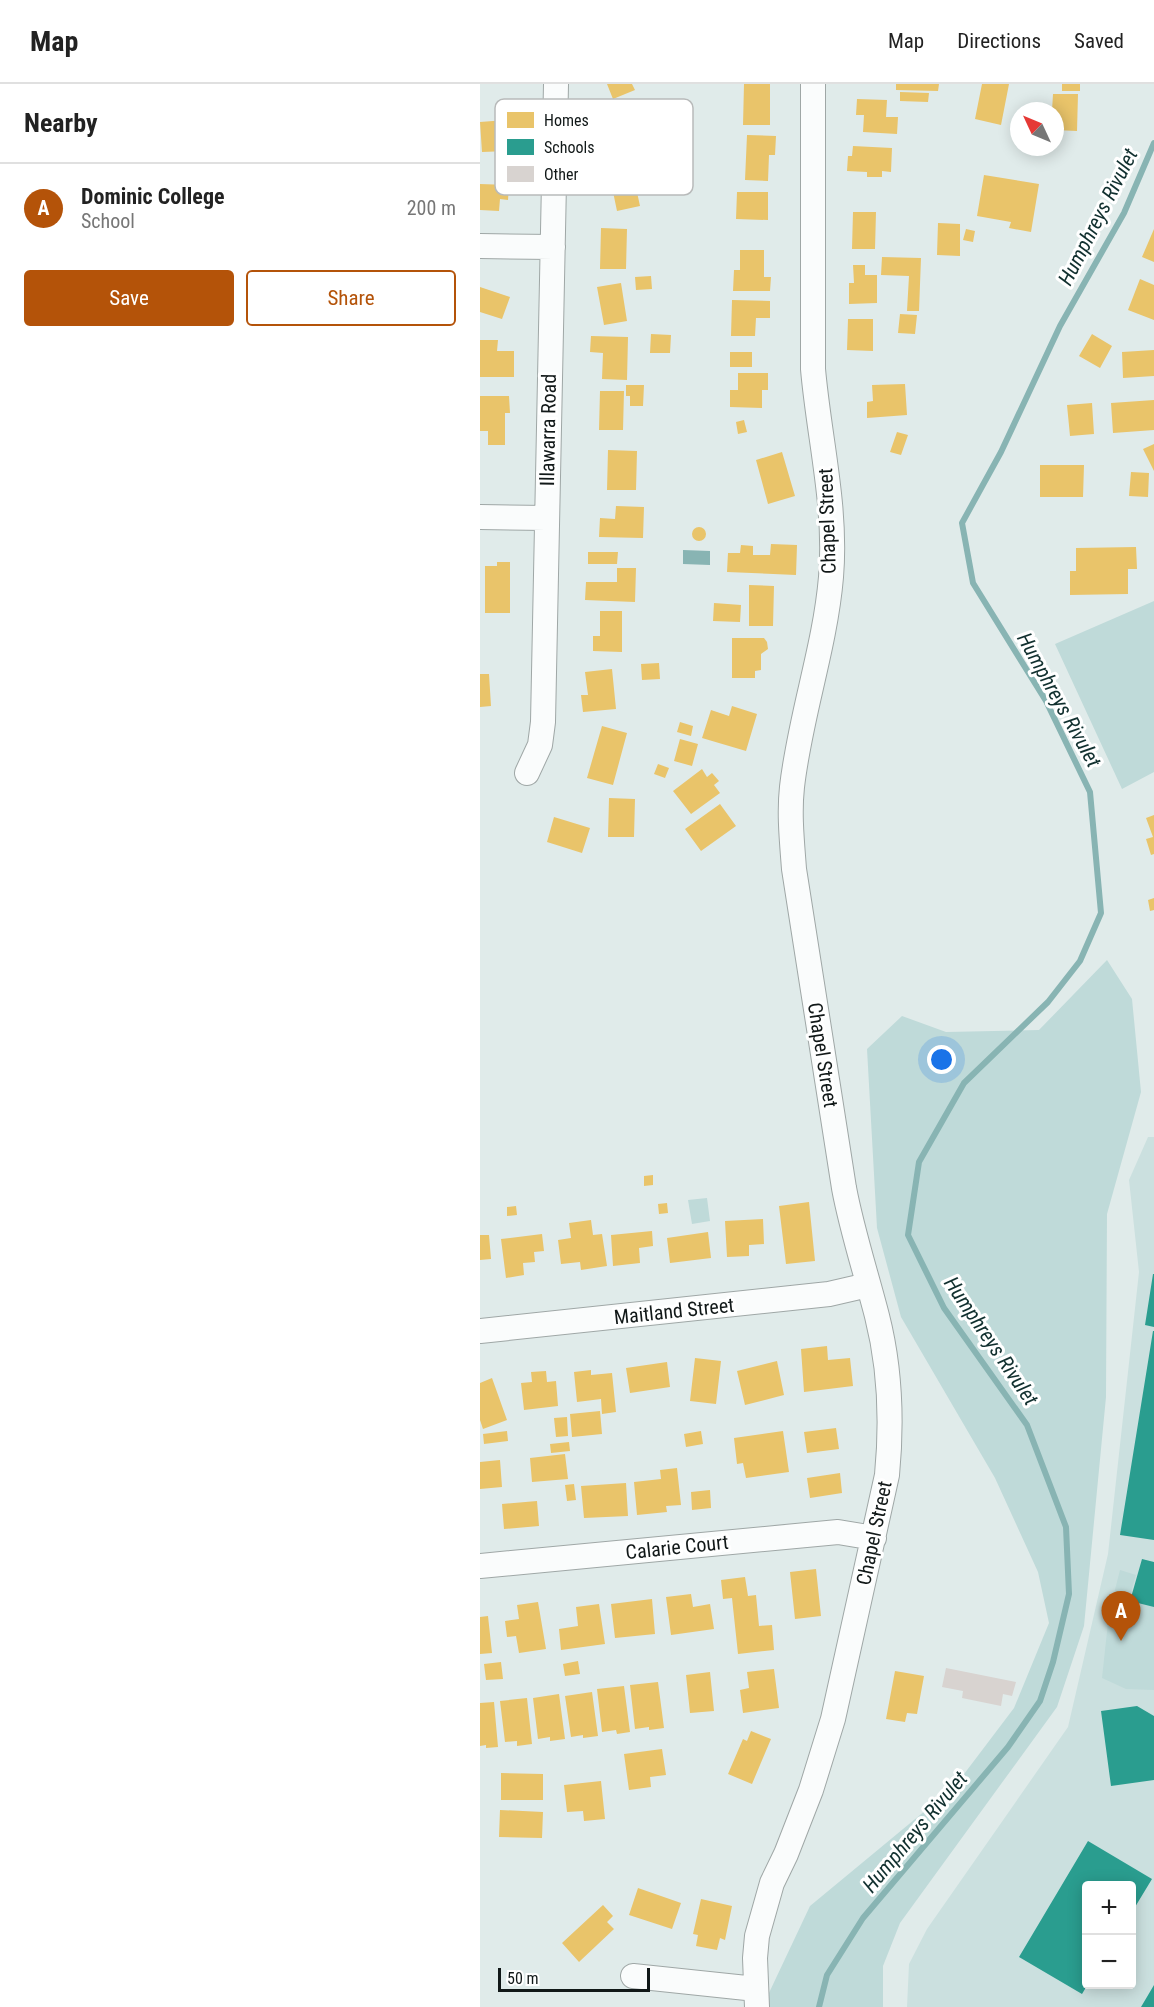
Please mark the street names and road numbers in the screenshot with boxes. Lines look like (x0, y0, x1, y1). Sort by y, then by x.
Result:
street label: Illawarra Road (535, 374, 561, 486)
street label: Chapel Street (813, 468, 841, 574)
street label: Chapel Street (803, 1001, 843, 1109)
street label: Maitland Street (613, 1293, 735, 1329)
street label: Chapel Street (851, 1479, 897, 1587)
street label: Calarie Court (624, 1530, 730, 1564)

